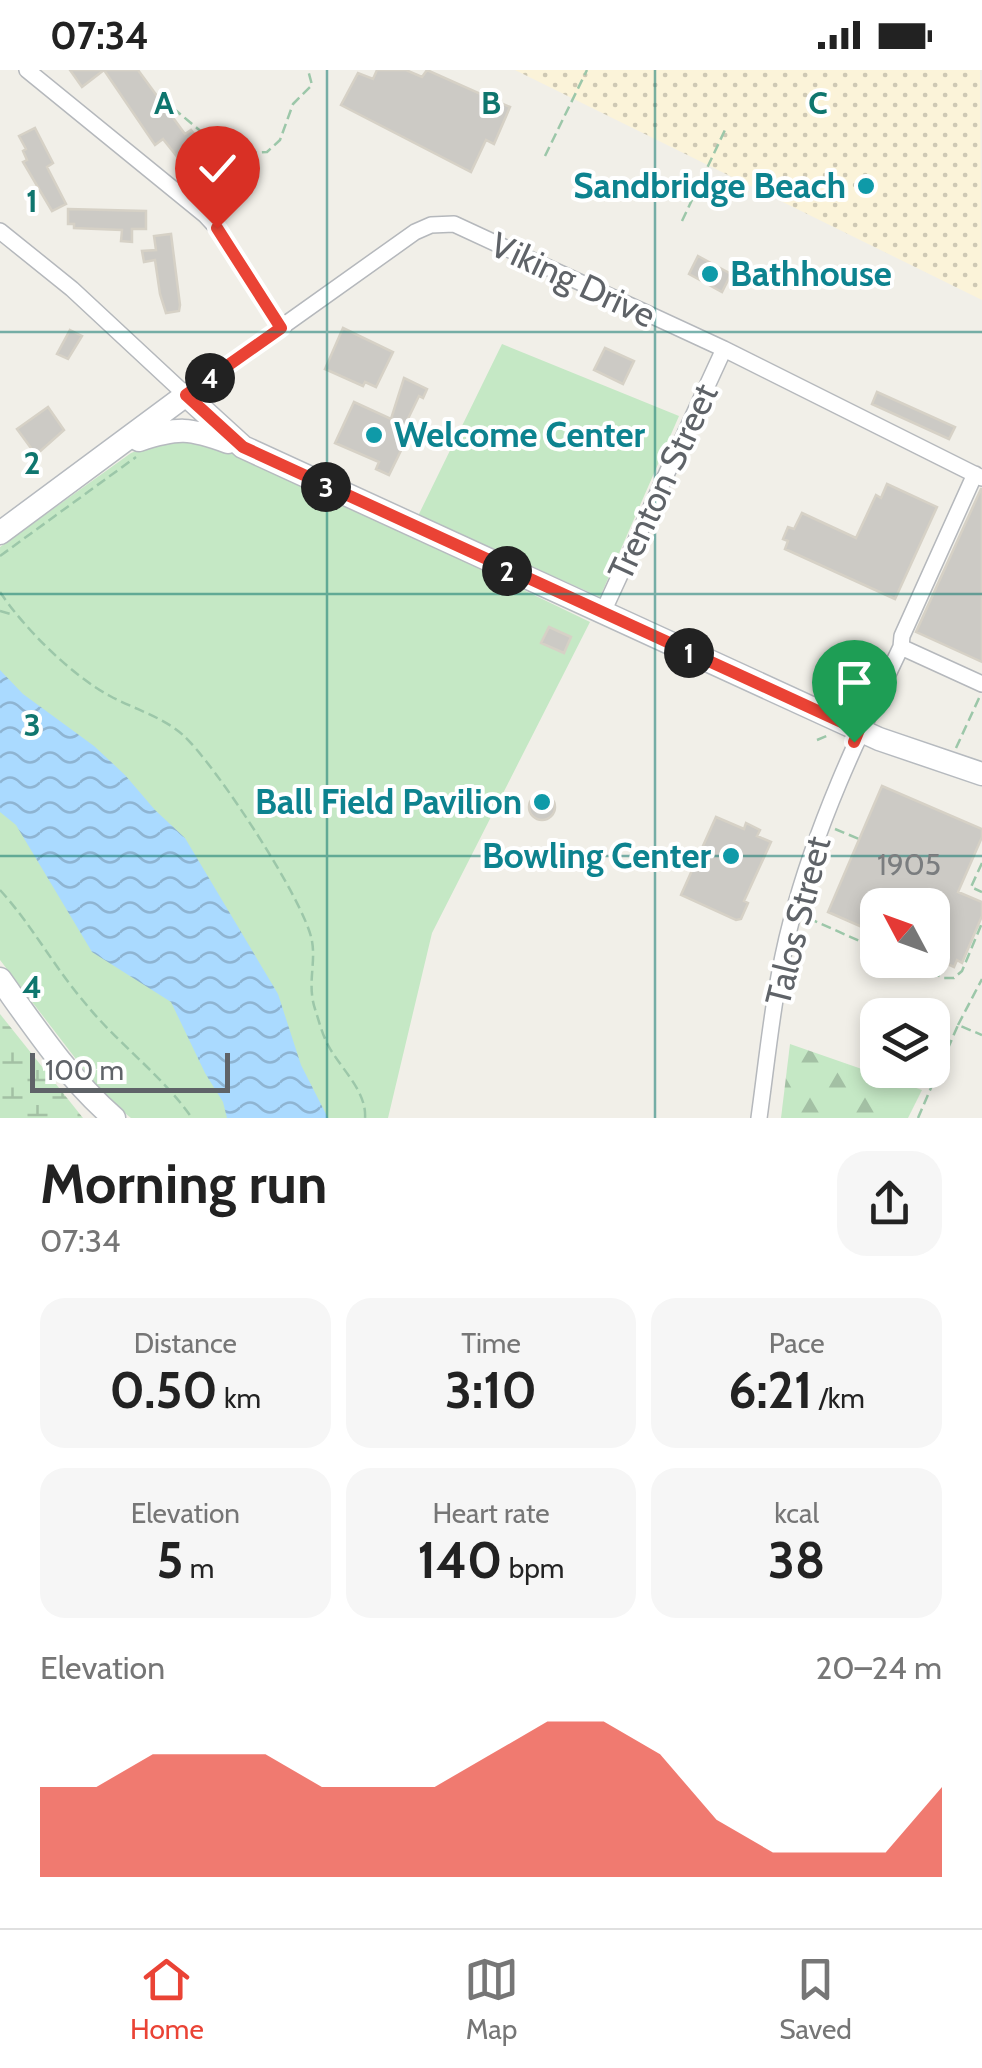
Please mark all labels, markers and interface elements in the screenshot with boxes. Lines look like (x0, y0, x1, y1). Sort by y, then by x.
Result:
text: 07:34 (50, 12, 149, 59)
text: A (154, 83, 174, 122)
text: B (481, 83, 501, 122)
text: C (808, 83, 828, 122)
pin (175, 126, 260, 229)
icon: check (190, 141, 245, 196)
place label: Sandbridge Beach (573, 164, 846, 207)
marker: Sandbridge Beach (855, 175, 877, 197)
text: 1 (26, 181, 38, 220)
street label: Viking Drive (484, 223, 662, 336)
place label: Bathhouse (730, 252, 892, 295)
marker: Bathhouse (699, 263, 721, 285)
pin: 4 (185, 353, 235, 403)
text: 4 (201, 361, 219, 395)
street label: Trenton Street (598, 377, 727, 587)
place label: Welcome Center (394, 413, 646, 456)
marker: Welcome Center (363, 424, 385, 446)
text: 2 (24, 443, 40, 482)
pin: 3 (301, 462, 351, 512)
text: 3 (318, 470, 334, 504)
pin: 2 (482, 546, 532, 596)
text: 2 (500, 554, 514, 588)
pin: 1 (664, 628, 714, 678)
text: 1 (684, 636, 694, 670)
pin (812, 640, 897, 743)
icon: arrive (827, 655, 882, 710)
text: 3 (23, 705, 41, 744)
place label: Ball Field Pavilion (255, 780, 522, 823)
marker: Ball Field Pavilion (531, 791, 553, 813)
street label: Talos Street (756, 832, 839, 1010)
place label: Bowling Center (482, 834, 711, 877)
marker: Bowling Center (720, 845, 742, 867)
house number: 1905 (877, 846, 941, 883)
north arrow (860, 888, 950, 978)
map controls (860, 888, 950, 1088)
text: 4 (22, 967, 42, 1006)
button: layers (860, 998, 950, 1088)
scale bar (30, 1048, 230, 1093)
text: 100 m (45, 1053, 124, 1087)
text: Morning run (40, 1150, 327, 1217)
button: share (837, 1151, 942, 1256)
text: 07:34 (40, 1221, 121, 1260)
text: Distance (134, 1326, 237, 1360)
text: Time (461, 1326, 521, 1360)
text: Pace (769, 1326, 825, 1360)
text: 0.50 (110, 1360, 218, 1421)
text: 3:10 (445, 1360, 537, 1421)
text: 6:21 (728, 1360, 812, 1421)
text: km (218, 1381, 261, 1415)
text: /km (812, 1381, 865, 1415)
text: Elevation (131, 1496, 240, 1530)
text: Heart rate (432, 1496, 550, 1530)
text: kcal (774, 1496, 819, 1530)
text: 5 (156, 1530, 183, 1591)
text: 140 (418, 1530, 502, 1591)
text: 38 (768, 1530, 825, 1591)
text: m (183, 1551, 214, 1585)
text: bpm (502, 1551, 564, 1585)
text: Elevation (40, 1648, 165, 1687)
text: 20–24 m (816, 1648, 942, 1687)
tab: Home (130, 1952, 204, 2046)
tab: Map (464, 1952, 519, 2046)
tab: Saved (779, 1952, 852, 2046)

